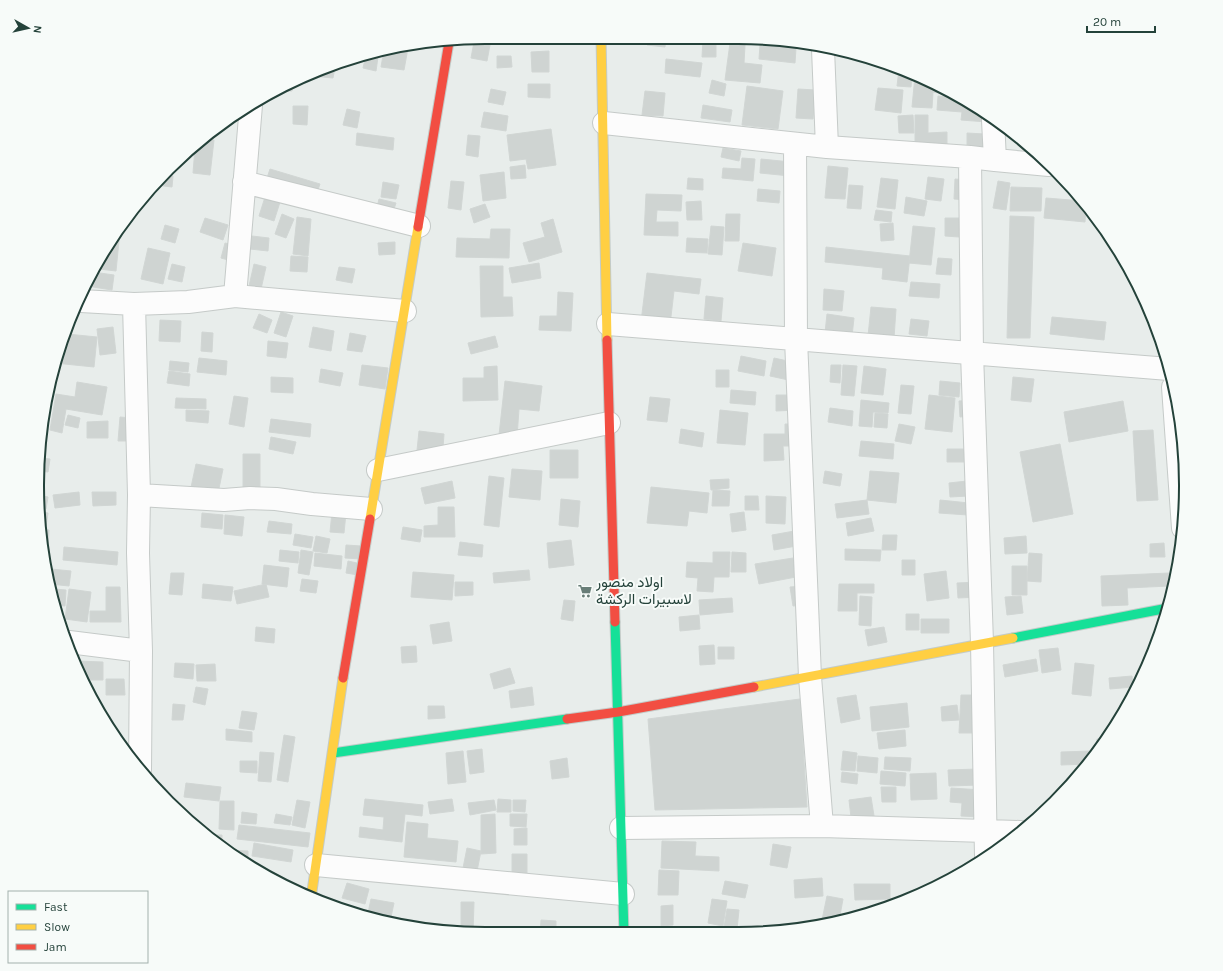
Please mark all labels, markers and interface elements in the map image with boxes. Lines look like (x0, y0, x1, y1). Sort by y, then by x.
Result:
north arrow (8, 8, 48, 48)
scale bar (1087, 8, 1155, 34)
text: 20 m (1093, 15, 1121, 29)
text: N (30, 25, 44, 34)
place label: اولاد منصور لاسبيرات الركشة (595, 573, 692, 608)
supermarket icon: اولاد منصور لاسبيرات الركشة (577, 583, 593, 599)
legend (8, 891, 148, 963)
text: Fast (44, 900, 68, 914)
text: Slow (44, 920, 70, 934)
text: Jam (44, 940, 67, 954)

